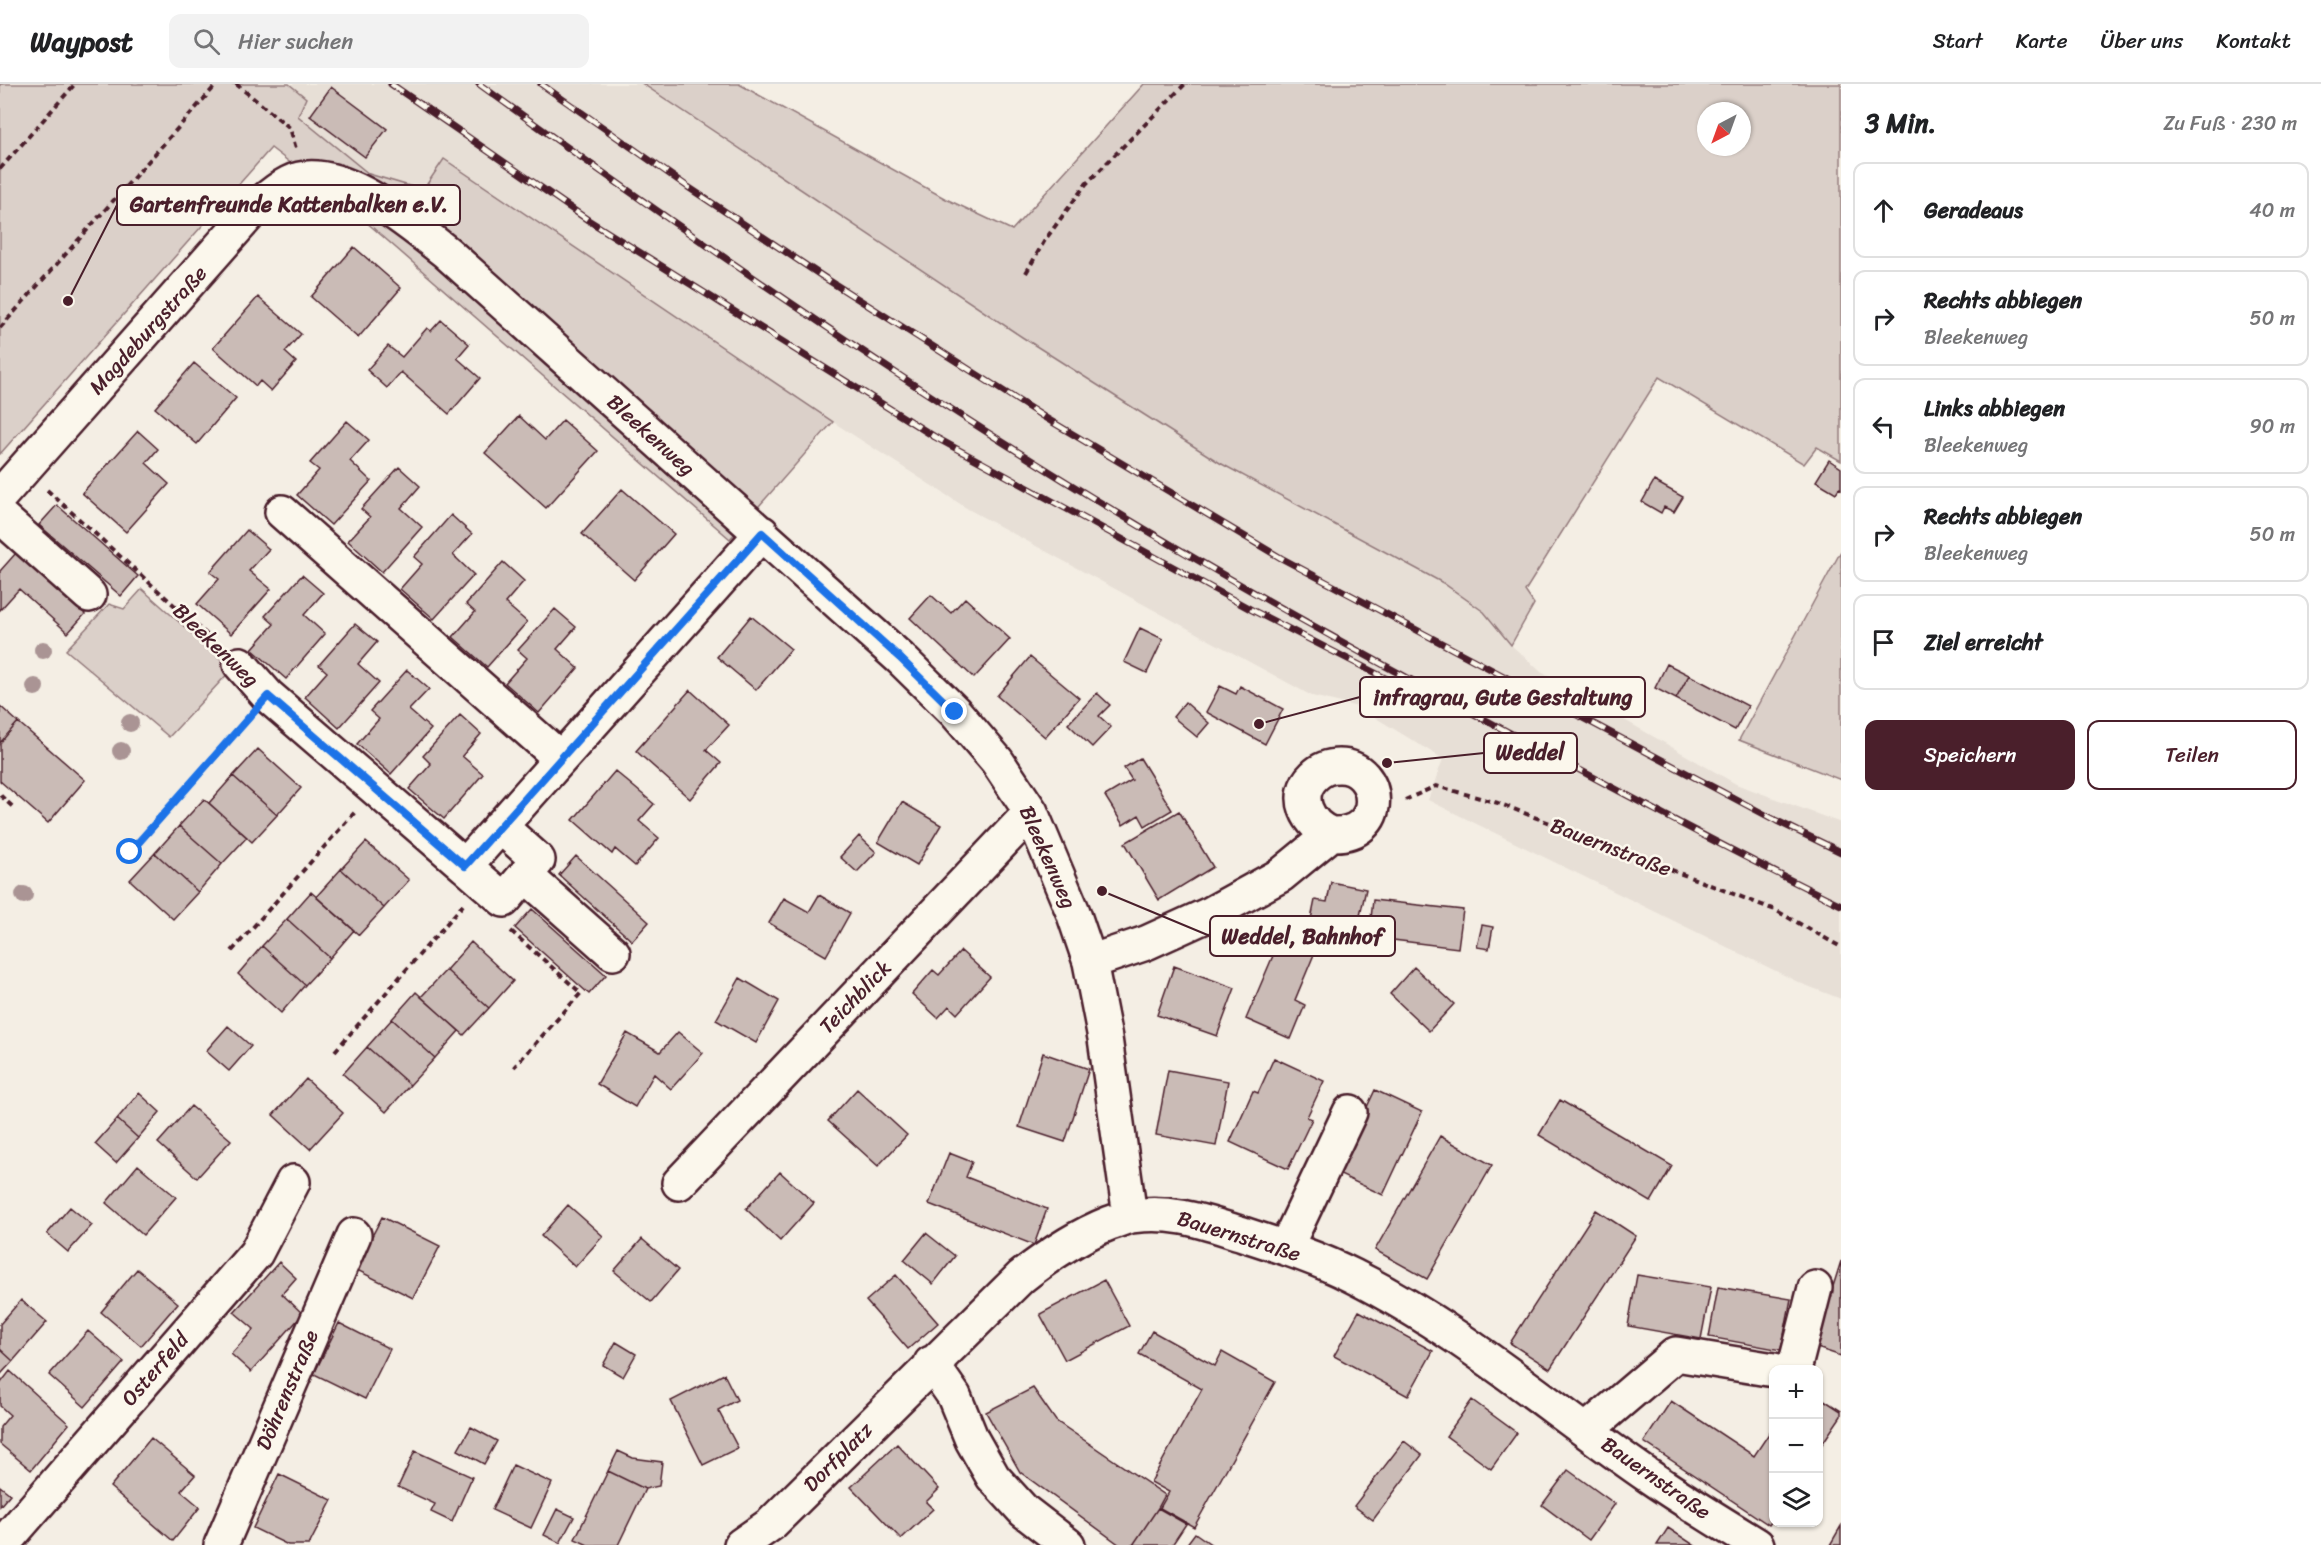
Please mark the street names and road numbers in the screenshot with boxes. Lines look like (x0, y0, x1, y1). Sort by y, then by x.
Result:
street label: Magdeburgstraße (79, 256, 217, 404)
street label: Bleekenweg (598, 384, 705, 486)
street label: Bleekenweg (163, 593, 269, 697)
street label: Bleekenweg (1008, 799, 1088, 915)
street label: Bauernstraße (1545, 806, 1677, 888)
street label: Teichblick (809, 951, 901, 1043)
street label: Bauernstraße (1173, 1199, 1306, 1273)
street label: Osterfeld (111, 1321, 200, 1415)
street label: Döhrenstraße (245, 1324, 329, 1456)
street label: Dorfplatz (794, 1413, 882, 1501)
street label: Bauernstraße (1593, 1426, 1719, 1530)

